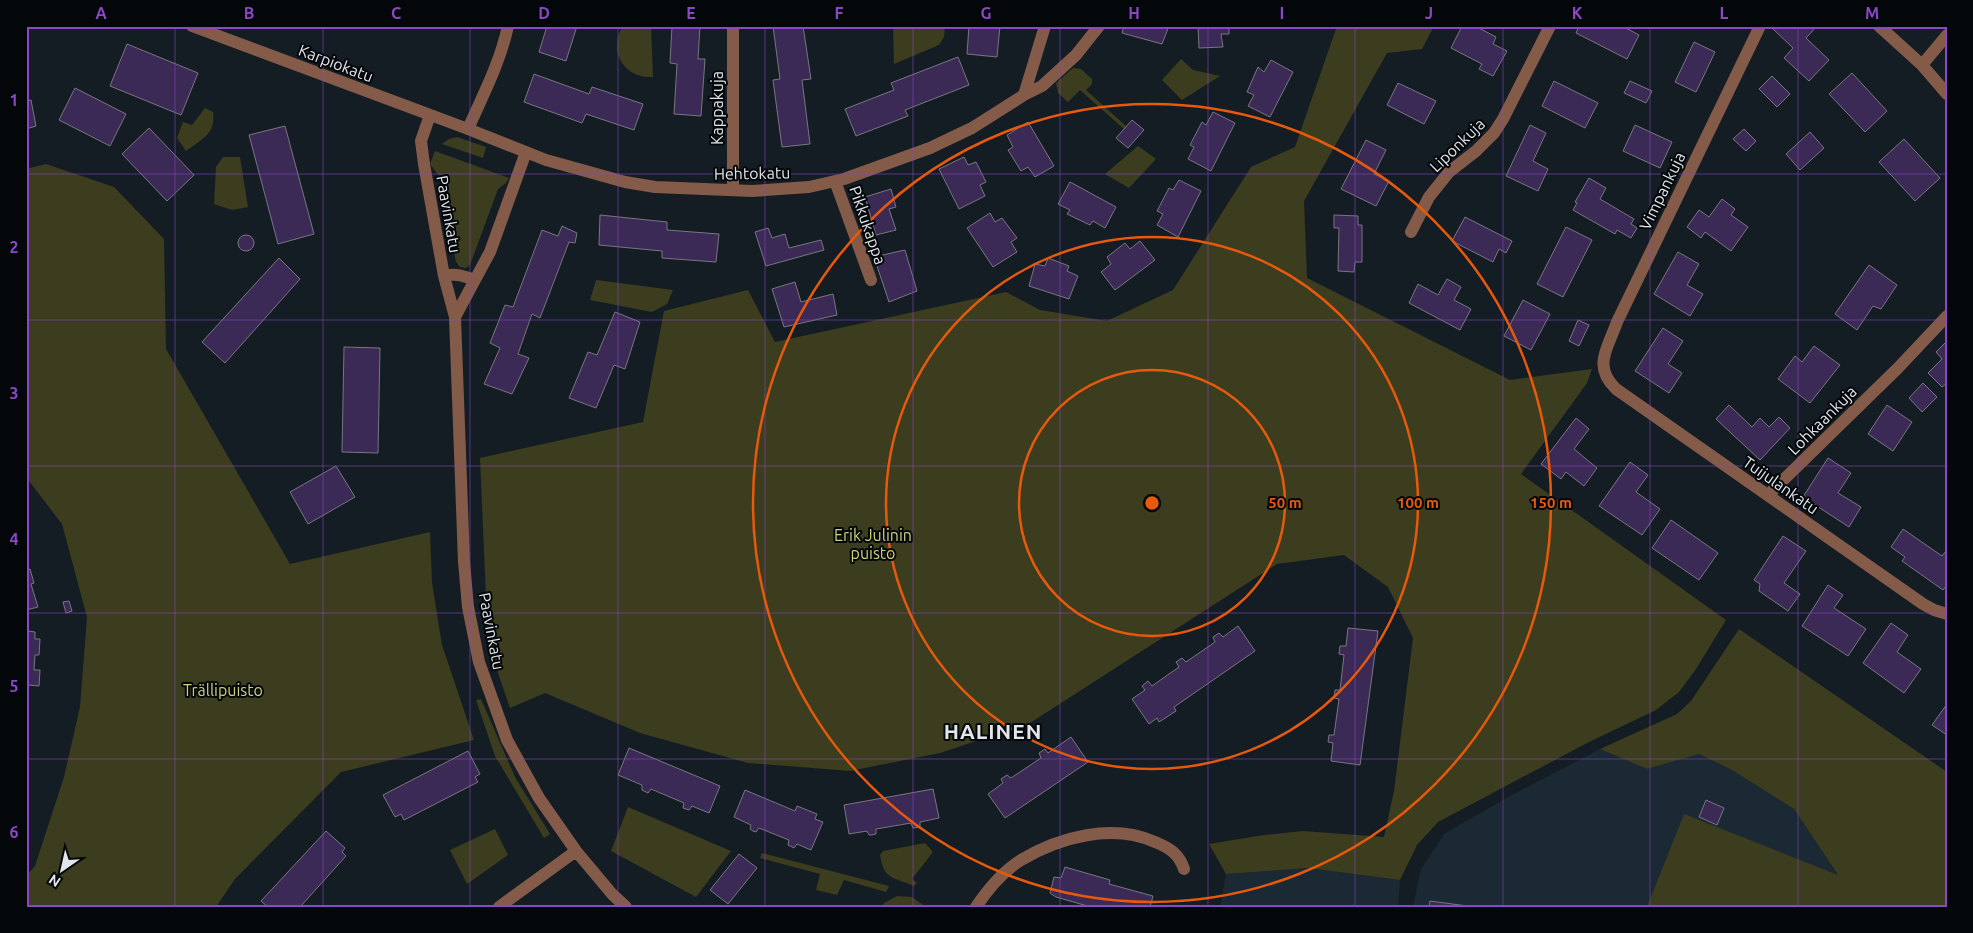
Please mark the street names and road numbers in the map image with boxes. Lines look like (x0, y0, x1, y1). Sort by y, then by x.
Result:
street label: Karpiokatu (296, 41, 376, 85)
street label: Kappakuja (708, 71, 726, 145)
street label: Liponkuja (1426, 114, 1488, 176)
street label: Vimpankuja (1635, 149, 1689, 233)
street label: Hehtokatu (714, 163, 790, 183)
street label: Paavinkatu (433, 174, 465, 254)
street label: Pikkukappa (846, 183, 890, 267)
street label: Lohkaankuja (1784, 382, 1860, 458)
street label: Tuijulankatu (1740, 452, 1822, 518)
street label: Paavinkatu (476, 591, 508, 671)

